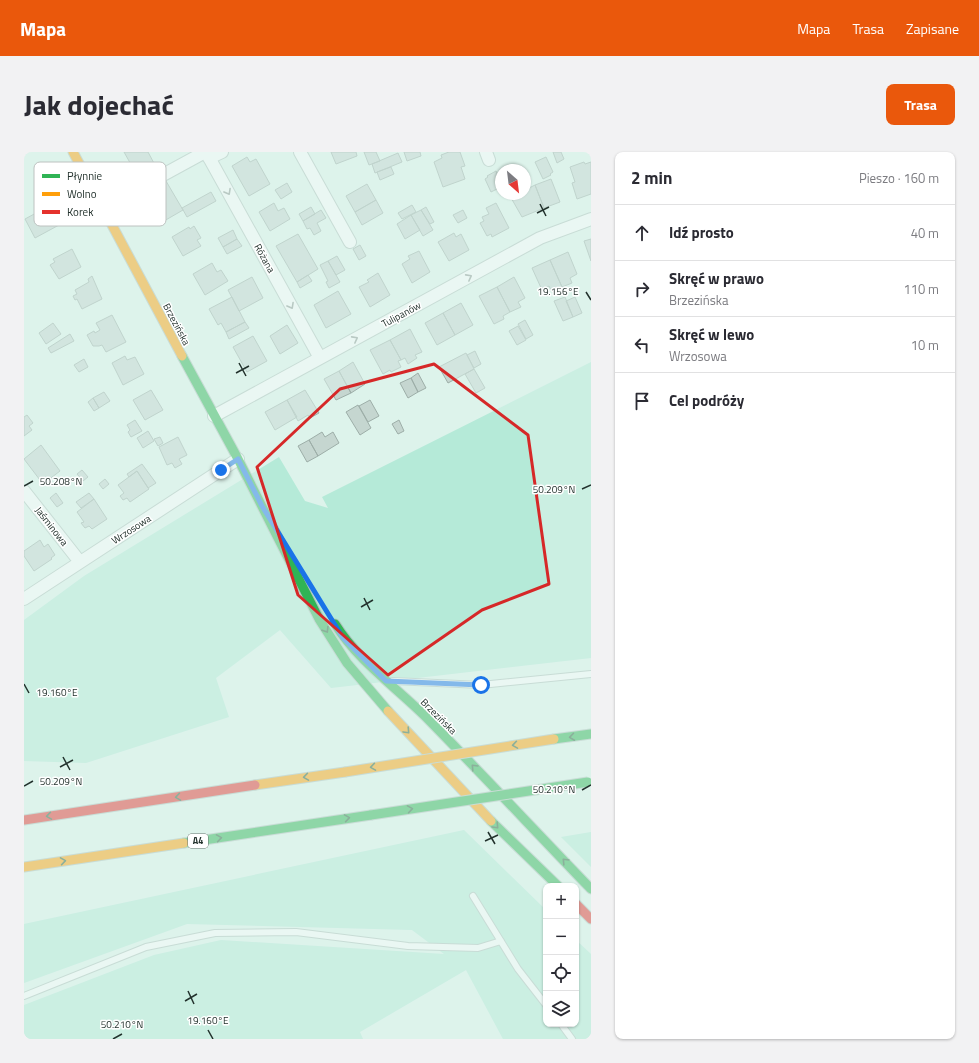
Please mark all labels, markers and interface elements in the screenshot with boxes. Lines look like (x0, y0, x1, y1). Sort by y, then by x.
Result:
text: Mapa (20, 14, 66, 43)
text: Mapa (797, 18, 830, 39)
text: Trasa (852, 18, 884, 39)
text: Zapisane (906, 18, 959, 39)
text: Jak dojechać (24, 83, 174, 126)
button: Trasa (886, 84, 955, 125)
legend (34, 162, 166, 226)
north arrow (495, 164, 531, 200)
text: 2 min (631, 165, 672, 191)
text: Płynnie (67, 168, 102, 184)
text: Pieszo · 160 m (859, 168, 939, 188)
text: Wolno (67, 186, 97, 202)
one-way arrow (224, 188, 231, 195)
text: Korek (67, 204, 94, 220)
text: Idź prosto (669, 221, 734, 244)
icon: ahead (631, 222, 653, 244)
text: 40 m (911, 223, 939, 243)
street label: Różana (250, 241, 279, 276)
text: Skręć w prawo (669, 267, 764, 290)
one-way arrow (465, 274, 472, 282)
icon: right (631, 278, 653, 300)
text: 110 m (903, 279, 939, 299)
text: 19.156°E (537, 284, 579, 299)
text: Brzezińska (669, 290, 728, 310)
street label: Tulipanów (379, 298, 424, 331)
street label: Brzezińska (159, 301, 194, 348)
one-way arrow (287, 302, 294, 309)
text: Skręć w lewo (669, 323, 754, 346)
icon: left (631, 334, 653, 356)
text: 10 m (911, 335, 939, 355)
one-way arrow (350, 336, 358, 344)
text: Wrzosowa (669, 346, 727, 366)
text: Cel podróży (669, 389, 744, 412)
icon: arrive (631, 390, 653, 412)
route end (212, 461, 230, 479)
text: 50.208°N (40, 474, 82, 489)
text: 50.209°N (533, 482, 575, 497)
street label: Jaśminowa (31, 503, 72, 549)
street label: Wrzosowa (109, 511, 154, 548)
one-way arrow (321, 626, 329, 633)
route start (472, 676, 490, 694)
text: 19.160°E (36, 685, 78, 700)
street label: Brzezińska (417, 695, 460, 738)
one-way arrow (402, 727, 409, 734)
one-way arrow (569, 732, 576, 741)
one-way arrow (512, 740, 518, 749)
one-way arrow (370, 762, 376, 771)
one-way arrow (472, 764, 479, 772)
one-way arrow (303, 772, 309, 781)
text: 50.209°N (40, 774, 82, 789)
text: 50.210°N (533, 782, 575, 797)
one-way arrow (175, 792, 181, 801)
one-way arrow (407, 805, 413, 814)
one-way arrow (46, 811, 52, 820)
one-way arrow (344, 815, 350, 823)
one-way arrow (491, 821, 499, 829)
road number: A4 (188, 834, 208, 848)
one-way arrow (216, 834, 222, 843)
one-way arrow (59, 858, 66, 866)
one-way arrow (562, 858, 570, 866)
map controls (543, 883, 579, 1027)
button: + (543, 883, 579, 919)
button: − (543, 919, 579, 955)
button: locate (543, 955, 579, 991)
button: layers (543, 991, 579, 1027)
text: 19.160°E (187, 1013, 229, 1028)
text: 50.210°N (101, 1017, 143, 1032)

